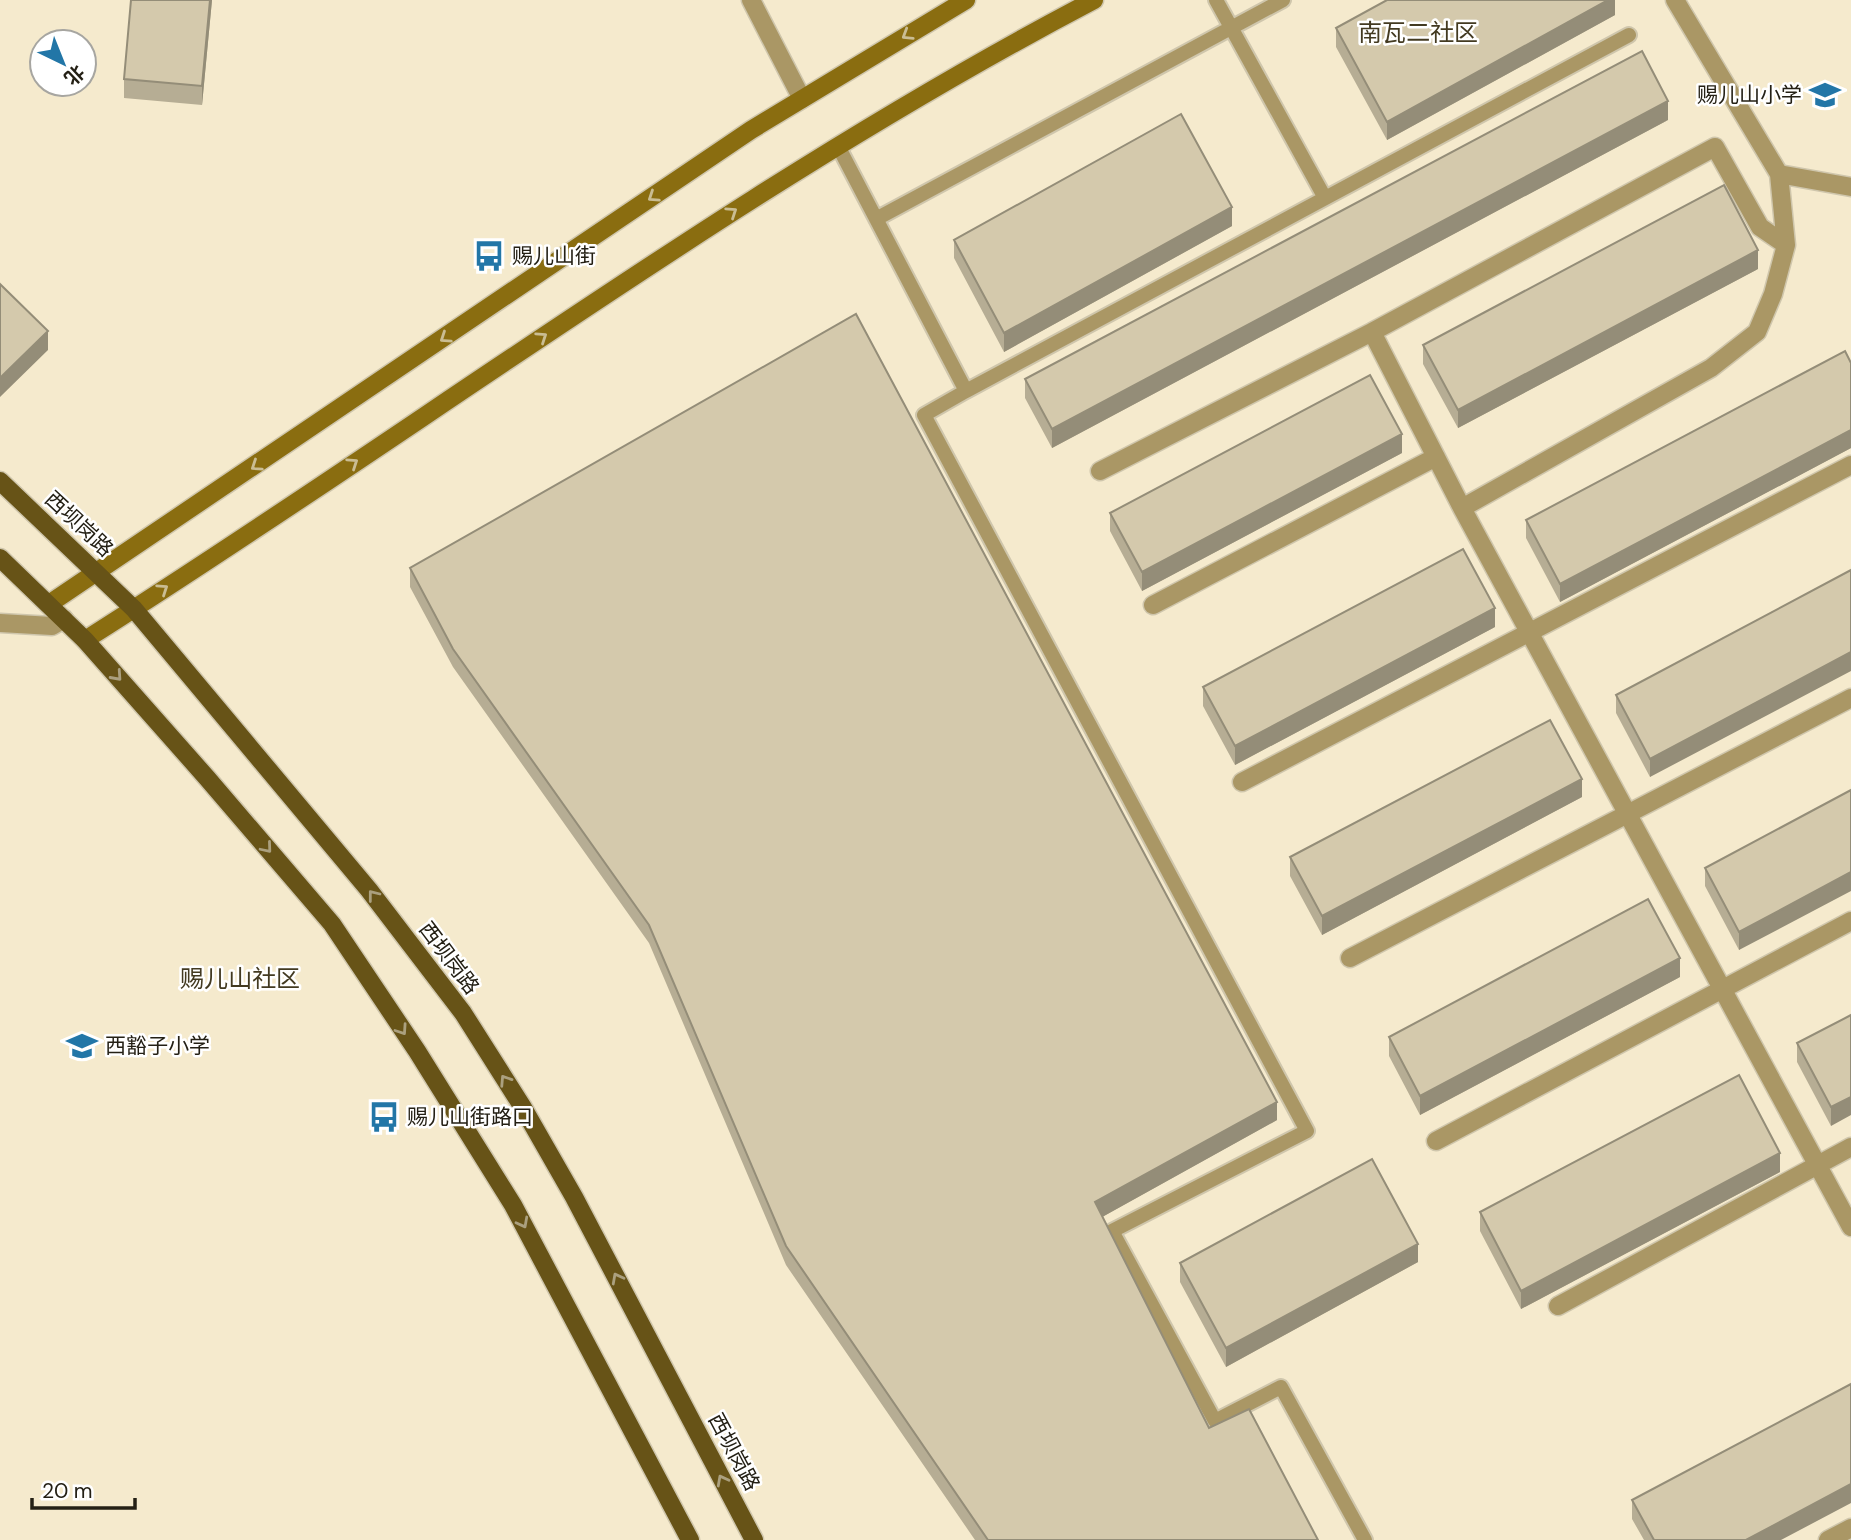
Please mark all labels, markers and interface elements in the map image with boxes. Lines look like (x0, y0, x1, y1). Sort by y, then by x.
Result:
district label: 南瓦二社区 (1358, 17, 1478, 48)
one-way arrow (902, 26, 915, 39)
north arrow (28, 28, 98, 98)
text: 北 (59, 59, 90, 91)
school or university icon: 赐儿山小学 (1808, 78, 1842, 112)
place label: 赐儿山小学 (1697, 81, 1802, 109)
one-way arrow (648, 189, 661, 202)
one-way arrow (724, 207, 737, 220)
bus stop icon: 赐儿山街 (472, 239, 506, 273)
place label: 赐儿山街 (512, 242, 596, 270)
one-way arrow (440, 330, 453, 342)
one-way arrow (534, 333, 547, 346)
one-way arrow (251, 458, 264, 471)
one-way arrow (345, 459, 358, 472)
street label: 西坝岗路 (39, 485, 119, 563)
one-way arrow (155, 585, 168, 598)
one-way arrow (109, 668, 121, 681)
one-way arrow (259, 839, 271, 852)
one-way arrow (369, 890, 381, 903)
street label: 西坝岗路 (413, 916, 485, 1000)
district label: 赐儿山社区 (180, 963, 300, 994)
one-way arrow (394, 1022, 407, 1035)
school or university icon: 西豁子小学 (65, 1029, 99, 1063)
place label: 西豁子小学 (105, 1032, 210, 1060)
one-way arrow (501, 1074, 514, 1087)
bus stop icon: 赐儿山街路口 (367, 1100, 401, 1134)
place label: 赐儿山街路口 (407, 1103, 533, 1131)
one-way arrow (514, 1216, 528, 1228)
one-way arrow (611, 1273, 625, 1285)
street label: 西坝岗路 (702, 1408, 766, 1496)
scale bar (32, 1466, 135, 1510)
one-way arrow (717, 1474, 731, 1487)
text: 20 m (42, 1477, 93, 1505)

